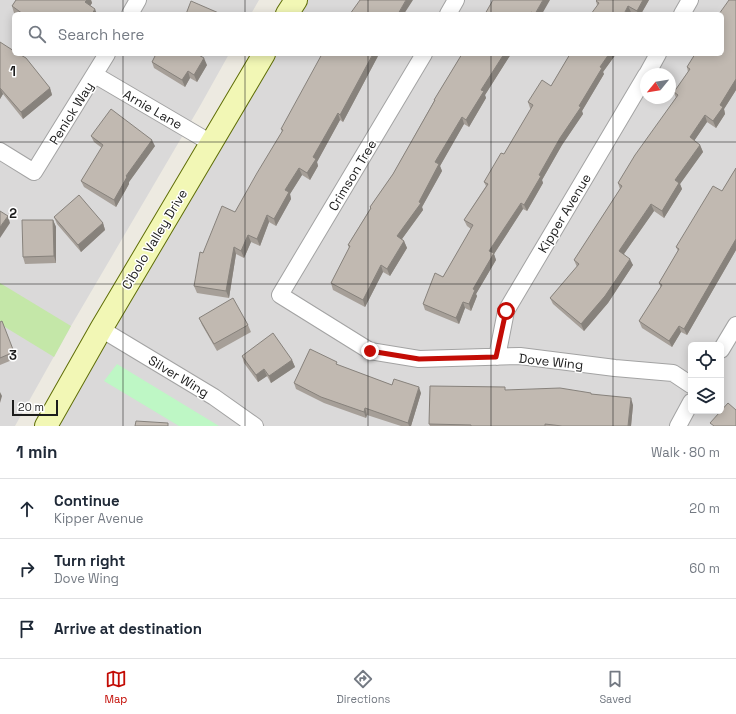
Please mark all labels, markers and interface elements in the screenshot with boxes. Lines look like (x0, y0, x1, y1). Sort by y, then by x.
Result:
search box (12, 12, 724, 56)
icon: search (26, 23, 48, 45)
text: Search here (58, 25, 144, 44)
text: 1 (10, 63, 16, 80)
north arrow (640, 68, 676, 104)
street label: Penick Way (45, 79, 97, 148)
street label: Arnie Lane (120, 86, 185, 133)
street label: Crimson Tree (324, 137, 380, 214)
street label: Kipper Avenue (534, 171, 595, 256)
street label: Cibolo Valley Drive (118, 186, 191, 292)
text: 2 (9, 205, 17, 222)
route start (497, 302, 515, 320)
route end (361, 342, 379, 360)
map controls (688, 342, 724, 414)
button: locate (688, 342, 724, 378)
text: 3 (9, 347, 17, 364)
street label: Dove Wing (518, 350, 584, 373)
street label: Silver Wing (145, 352, 212, 401)
button: layers (688, 378, 724, 414)
scale bar (12, 398, 58, 417)
text: 20 m (18, 400, 44, 414)
text: 1 min (16, 441, 58, 463)
text: Walk · 80 m (651, 444, 720, 461)
text: Continue (54, 491, 120, 510)
icon: ahead (16, 498, 38, 520)
text: 20 m (689, 500, 720, 517)
text: Kipper Avenue (54, 510, 144, 527)
text: Turn right (54, 551, 125, 570)
icon: right (16, 558, 38, 580)
text: 60 m (689, 560, 720, 577)
text: Dove Wing (54, 570, 119, 587)
icon: arrive (16, 618, 38, 640)
text: Arrive at destination (54, 619, 202, 638)
tab: Map (105, 668, 127, 706)
tab: Directions (336, 668, 390, 706)
tab: Saved (599, 668, 631, 706)

